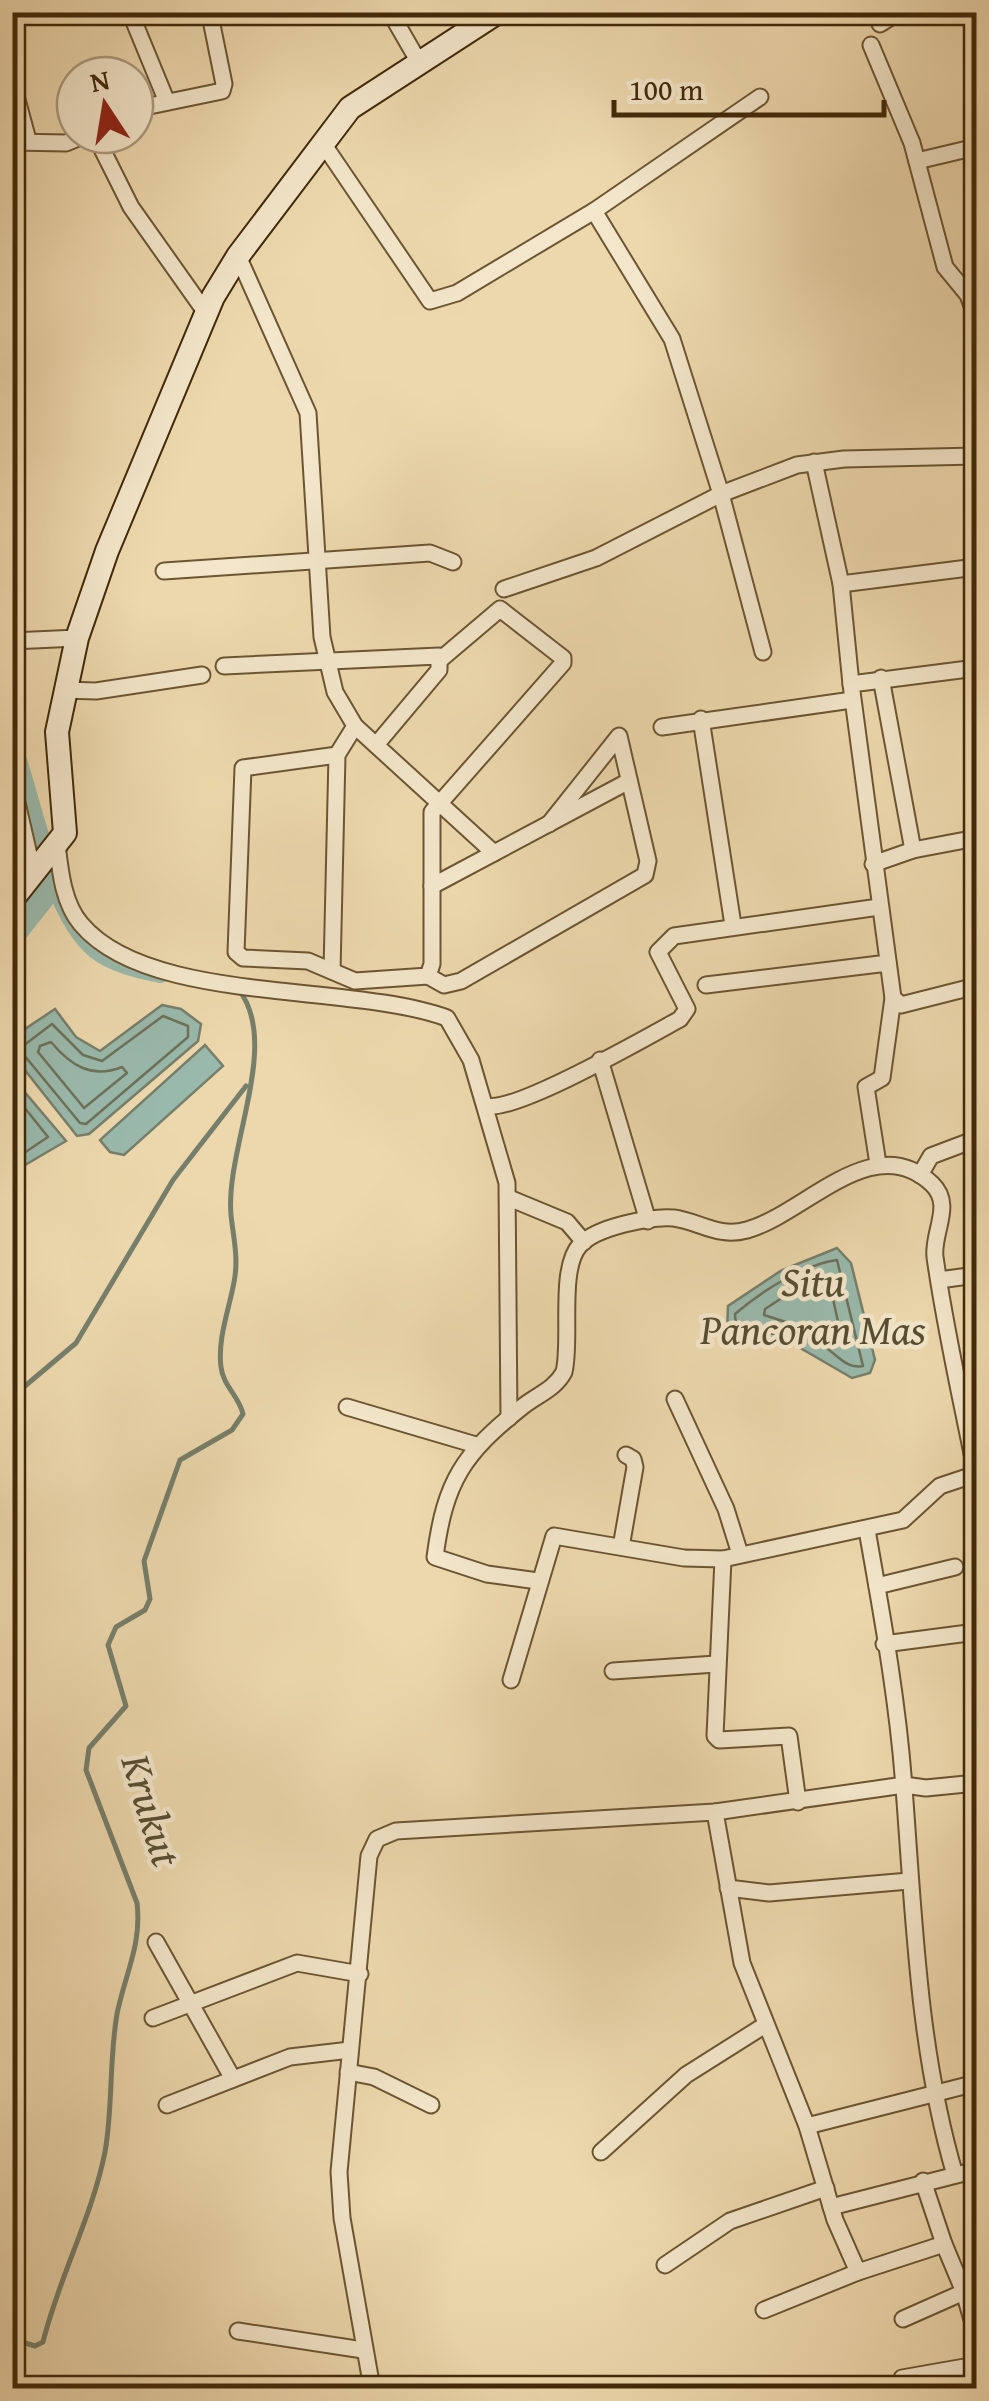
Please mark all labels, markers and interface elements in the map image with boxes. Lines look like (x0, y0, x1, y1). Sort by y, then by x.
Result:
north arrow (55, 55, 155, 155)
scale bar (614, 55, 884, 117)
text: N (86, 58, 113, 102)
text: 100 m (629, 67, 704, 111)
water label: Situ Pancoran Mas (699, 1250, 926, 1359)
water label: Krukut (106, 1745, 199, 1874)

